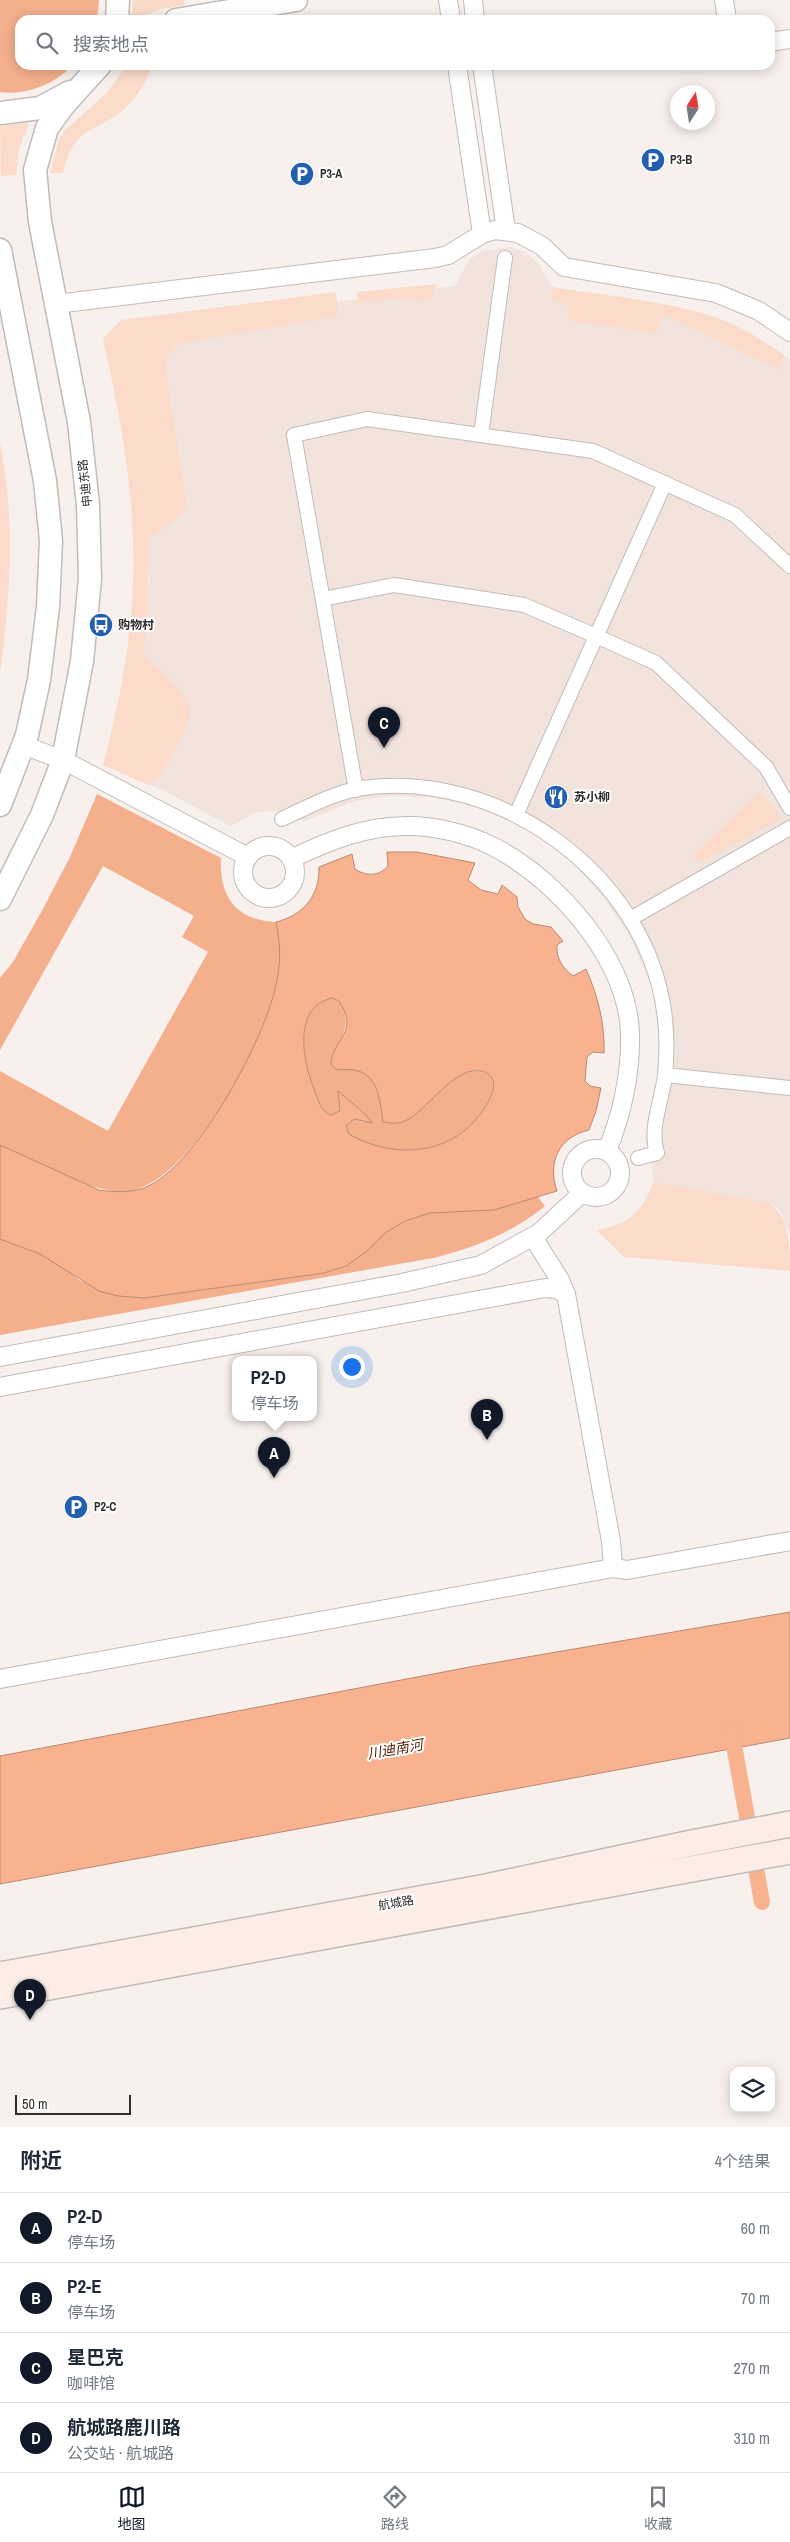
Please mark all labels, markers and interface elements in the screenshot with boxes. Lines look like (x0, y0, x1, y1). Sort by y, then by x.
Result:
search box (15, 15, 775, 70)
icon: search (33, 29, 61, 57)
text: 搜索地点 (73, 31, 149, 57)
north arrow (670, 85, 715, 130)
parking icon: P3-B (640, 147, 666, 173)
place label: P3-B (670, 152, 692, 168)
parking icon: P3-A (289, 161, 315, 187)
place label: P3-A (320, 166, 343, 182)
street label: 申迪东路 (75, 458, 95, 508)
bus stop icon: 购物村 (88, 612, 114, 638)
place label: 购物村 (118, 617, 154, 633)
pin: C (368, 707, 400, 748)
restaurant icon: 苏小柳 (543, 784, 569, 810)
place label: 苏小柳 (574, 789, 610, 805)
your location (339, 1354, 365, 1380)
popup (232, 1356, 317, 1421)
text: P2-D (250, 1364, 286, 1390)
text: 停车场 (250, 1392, 299, 1414)
pin: B (471, 1399, 503, 1440)
pin: A (258, 1437, 290, 1478)
parking icon: P2-C (63, 1494, 89, 1520)
place label: P2-C (94, 1499, 116, 1515)
water label: 川迪南河 (366, 1735, 427, 1763)
street label: 航城路 (377, 1892, 415, 1914)
pin: D (14, 1979, 46, 2020)
map controls (730, 2067, 775, 2112)
button: layers (730, 2067, 775, 2112)
scale bar (15, 2092, 131, 2115)
text: 50 m (22, 2095, 48, 2113)
text: 附近 (20, 2146, 62, 2175)
text: 4个结果 (715, 2150, 770, 2172)
text: P2-D (67, 2203, 103, 2229)
text: A (31, 2217, 41, 2239)
text: 60 m (741, 2217, 770, 2239)
text: 停车场 (67, 2231, 115, 2253)
text: P2-E (67, 2273, 102, 2299)
text: B (31, 2287, 41, 2309)
text: 70 m (741, 2287, 770, 2309)
text: 停车场 (67, 2301, 115, 2323)
text: 星巴克 (67, 2344, 124, 2370)
text: C (31, 2357, 41, 2379)
text: 270 m (734, 2357, 770, 2379)
text: 咖啡馆 (67, 2372, 115, 2394)
text: 航城路鹿川路 (67, 2414, 181, 2440)
text: D (31, 2427, 41, 2449)
text: 310 m (734, 2427, 770, 2449)
text: 公交站 · 航城路 (67, 2442, 174, 2464)
tab: 地图 (118, 2483, 146, 2533)
tab: 路线 (381, 2483, 409, 2533)
tab: 收藏 (644, 2483, 672, 2533)

